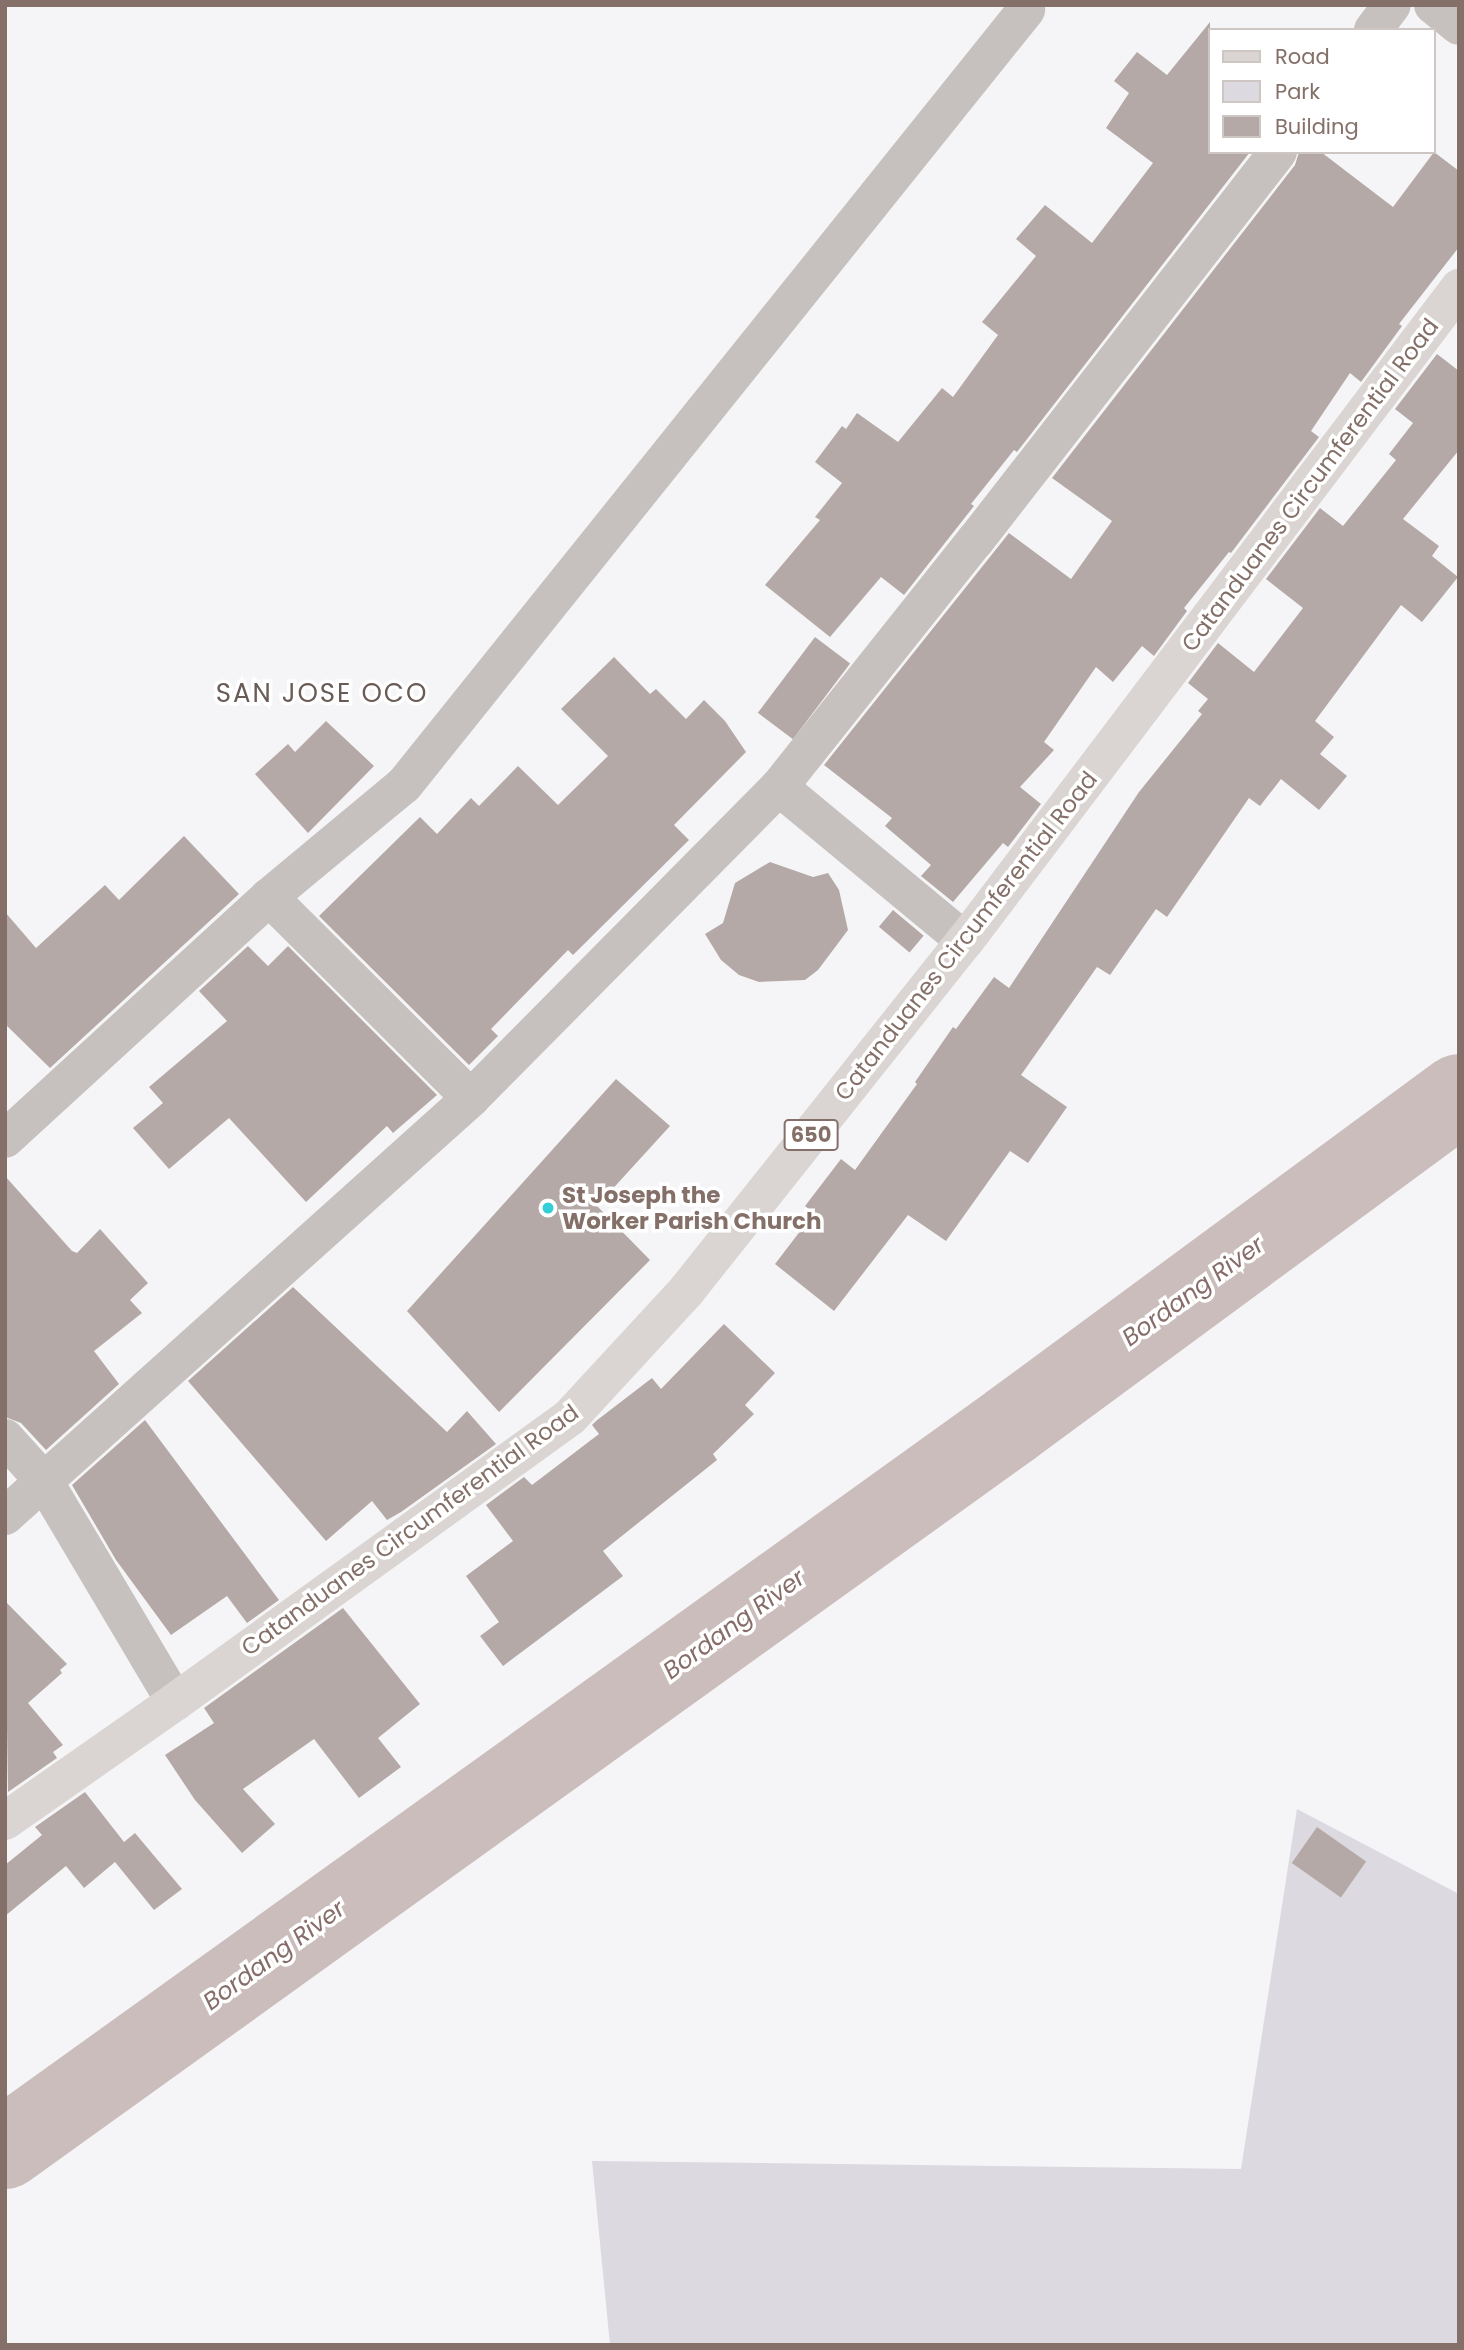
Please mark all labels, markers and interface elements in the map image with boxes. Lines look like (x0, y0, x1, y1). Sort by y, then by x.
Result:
legend (1208, 28, 1436, 154)
text: Road (1275, 42, 1330, 71)
text: Park (1275, 77, 1320, 106)
text: Building (1275, 112, 1359, 141)
street label: Catanduanes Circumferential Road (1176, 313, 1444, 657)
district label: SAN JOSE OCO (217, 678, 427, 710)
street label: Catanduanes Circumferential Road (829, 766, 1103, 1106)
road number: 650 (783, 1118, 839, 1152)
place label: St Joseph the Worker Parish Church (562, 1181, 821, 1235)
marker: St Joseph the Worker Parish Church (540, 1200, 556, 1216)
water label: Bordang River (1117, 1230, 1269, 1352)
street label: Catanduanes Circumferential Road (236, 1398, 584, 1662)
water label: Bordang River (658, 1563, 810, 1685)
water label: Bordang River (198, 1894, 350, 2016)

